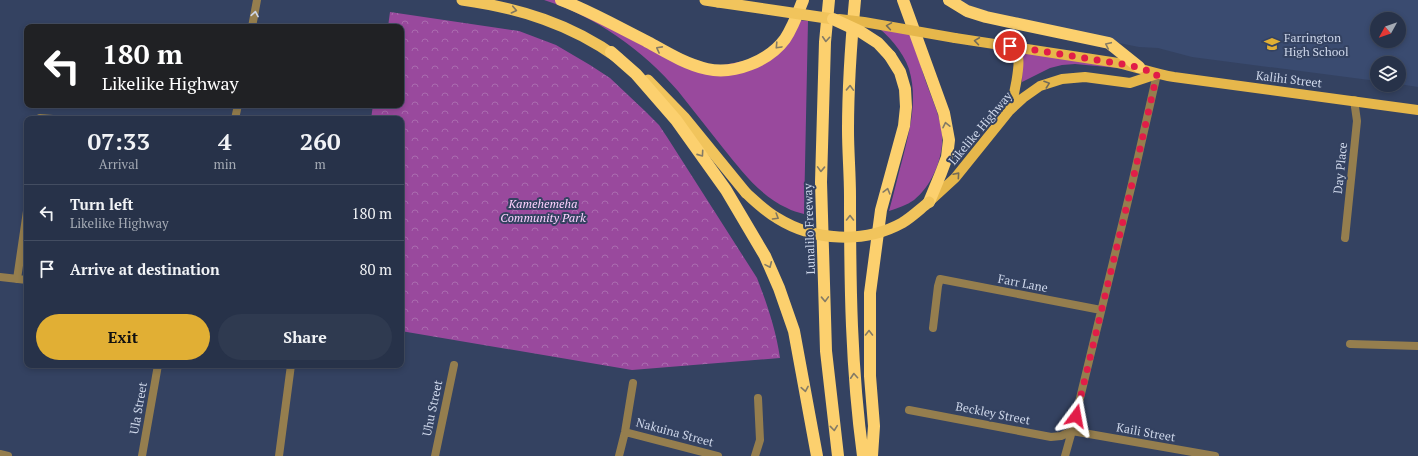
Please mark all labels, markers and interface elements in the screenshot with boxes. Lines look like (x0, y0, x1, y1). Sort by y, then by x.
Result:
one-way arrow (511, 6, 517, 14)
one-way arrow (250, 10, 258, 17)
north arrow (1370, 12, 1406, 48)
map controls (1370, 12, 1406, 92)
one-way arrow (886, 22, 892, 31)
pin (993, 29, 1027, 63)
place label: Farrington High School (1284, 30, 1349, 59)
text: 180 m (102, 35, 183, 72)
icon: arrive (999, 35, 1021, 57)
school or university icon: Farrington High School (1263, 35, 1281, 53)
one-way arrow (821, 36, 830, 42)
one-way arrow (974, 37, 980, 46)
icon: left (36, 40, 88, 92)
one-way arrow (775, 41, 783, 49)
one-way arrow (1105, 41, 1112, 49)
one-way arrow (656, 46, 663, 53)
button: layers (1370, 56, 1406, 92)
street label: Kalihi Street (1255, 67, 1324, 91)
text: Likelike Highway (102, 71, 239, 95)
one-way arrow (1044, 80, 1051, 88)
one-way arrow (845, 85, 854, 91)
street label: Likelike Highway (945, 88, 1016, 168)
one-way arrow (943, 122, 951, 128)
text: 07:33 (87, 125, 150, 157)
text: 4 (218, 125, 232, 157)
text: 260 (300, 125, 340, 157)
street label: Day Place (1330, 141, 1350, 195)
one-way arrow (696, 150, 703, 157)
text: Arrival (99, 155, 139, 173)
text: min (213, 155, 236, 173)
text: m (315, 155, 326, 173)
one-way arrow (817, 166, 826, 172)
one-way arrow (952, 172, 959, 180)
street label: Lunalilo Freeway (800, 182, 818, 275)
one-way arrow (882, 188, 891, 195)
text: Turn left (70, 194, 134, 214)
park label: Kamehemeha Community Park (500, 196, 586, 225)
icon: left (36, 202, 58, 224)
text: 180 m (351, 203, 392, 223)
one-way arrow (772, 212, 779, 220)
text: Likelike Highway (70, 214, 169, 232)
one-way arrow (846, 215, 854, 221)
icon: arrive (36, 258, 58, 280)
text: Arrive at destination (70, 259, 220, 279)
text: 80 m (359, 259, 392, 279)
one-way arrow (764, 261, 772, 269)
street label: Farr Lane (997, 271, 1049, 295)
one-way arrow (821, 296, 829, 302)
button: Exit (36, 314, 210, 360)
button: Share (218, 314, 392, 360)
one-way arrow (865, 330, 873, 336)
one-way arrow (849, 372, 858, 379)
street label: Uhu Street (419, 378, 445, 437)
street label: Ula Street (126, 380, 150, 435)
one-way arrow (801, 386, 809, 392)
position arrow (1055, 395, 1097, 437)
street label: Beckley Street (954, 398, 1032, 428)
street label: Nakuina Street (635, 414, 716, 450)
street label: Kaili Street (1115, 419, 1177, 445)
one-way arrow (830, 425, 839, 431)

